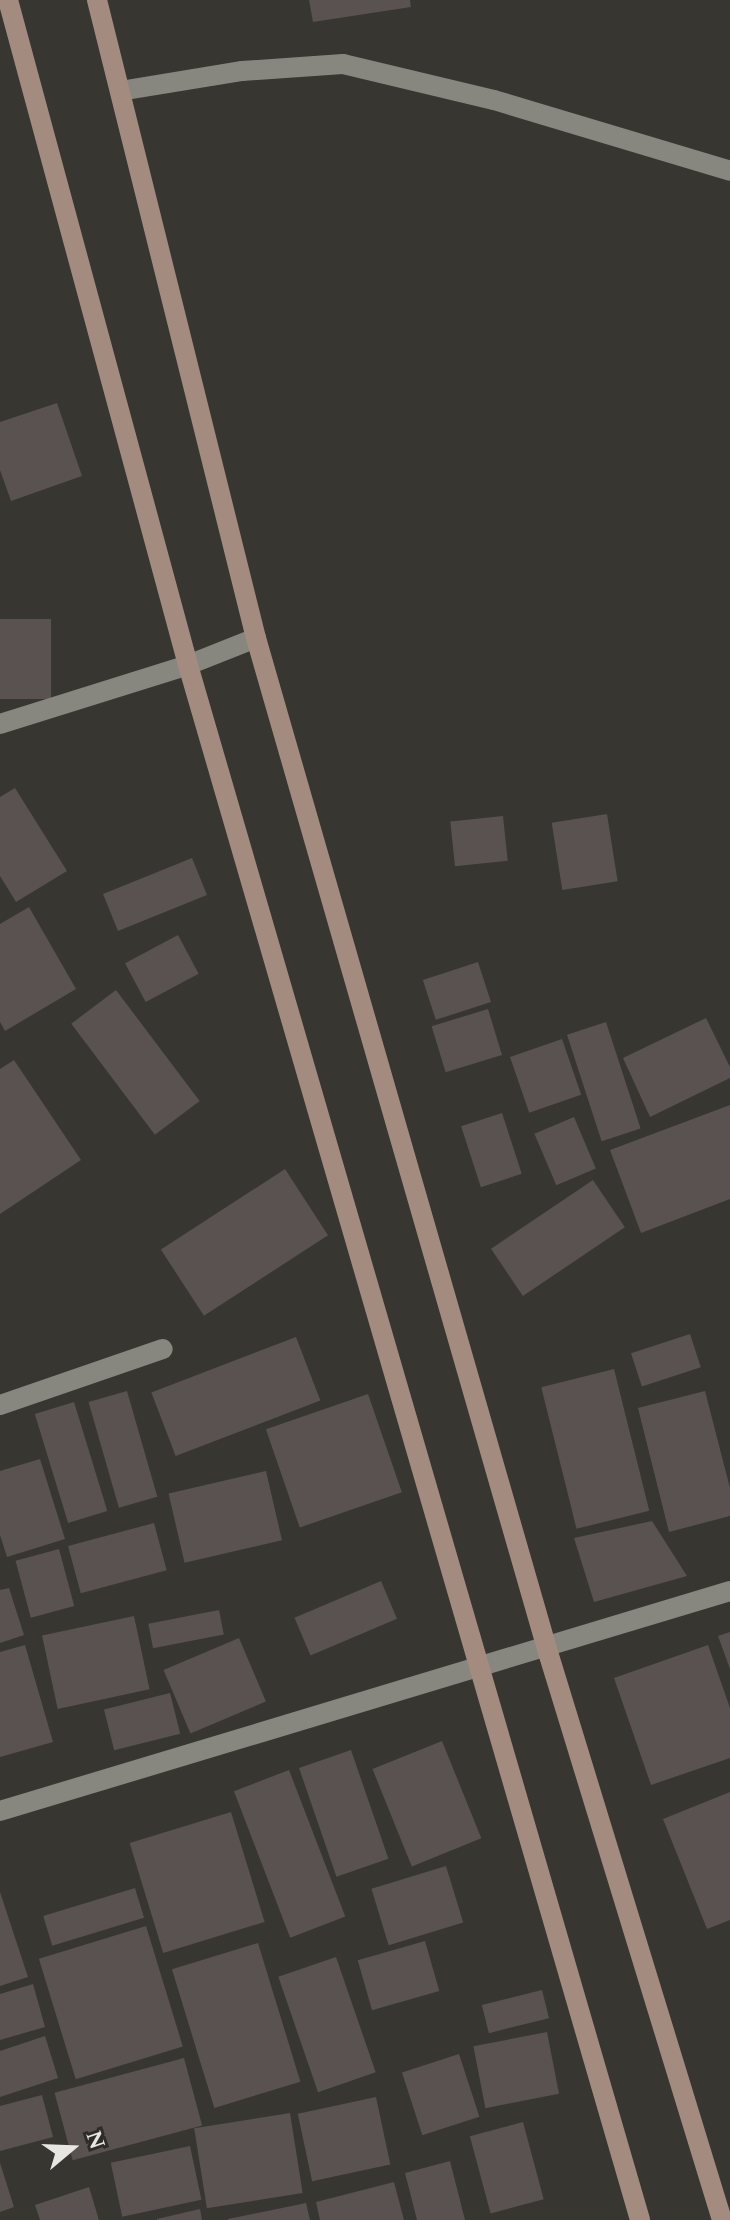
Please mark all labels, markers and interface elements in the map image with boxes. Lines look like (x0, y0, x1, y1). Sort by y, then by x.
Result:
north arrow (32, 2108, 112, 2188)
text: N (77, 2126, 114, 2154)

